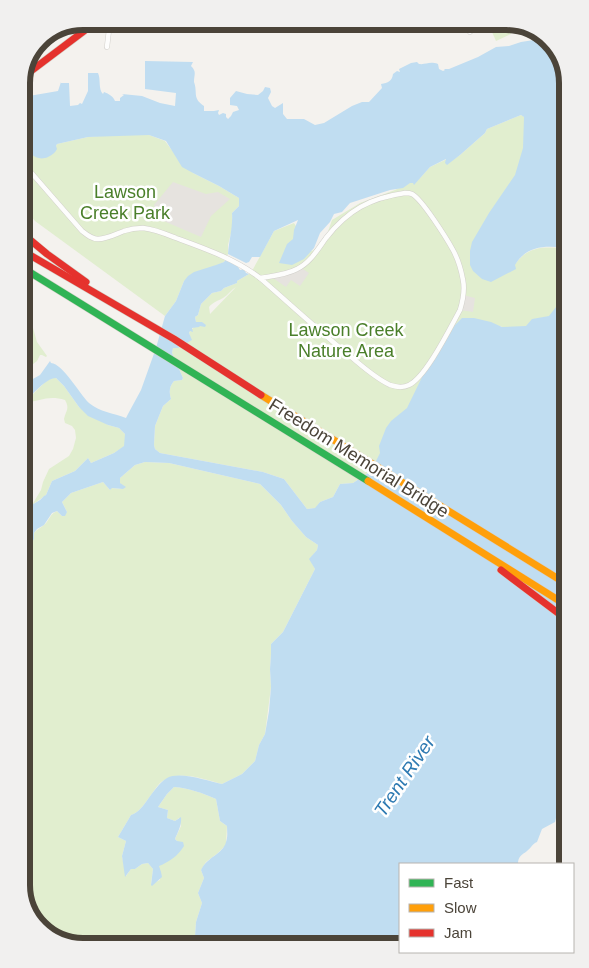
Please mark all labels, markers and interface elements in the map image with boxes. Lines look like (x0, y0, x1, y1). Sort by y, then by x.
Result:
park label: Lawson Creek Park (80, 182, 171, 223)
park label: Lawson Creek Nature Area (288, 320, 405, 361)
street label: Freedom Memorial Bridge (265, 394, 453, 522)
water label: Trent River (370, 731, 439, 821)
legend (399, 863, 574, 953)
text: Fast (444, 874, 474, 891)
text: Slow (444, 899, 477, 916)
text: Jam (444, 924, 472, 941)

